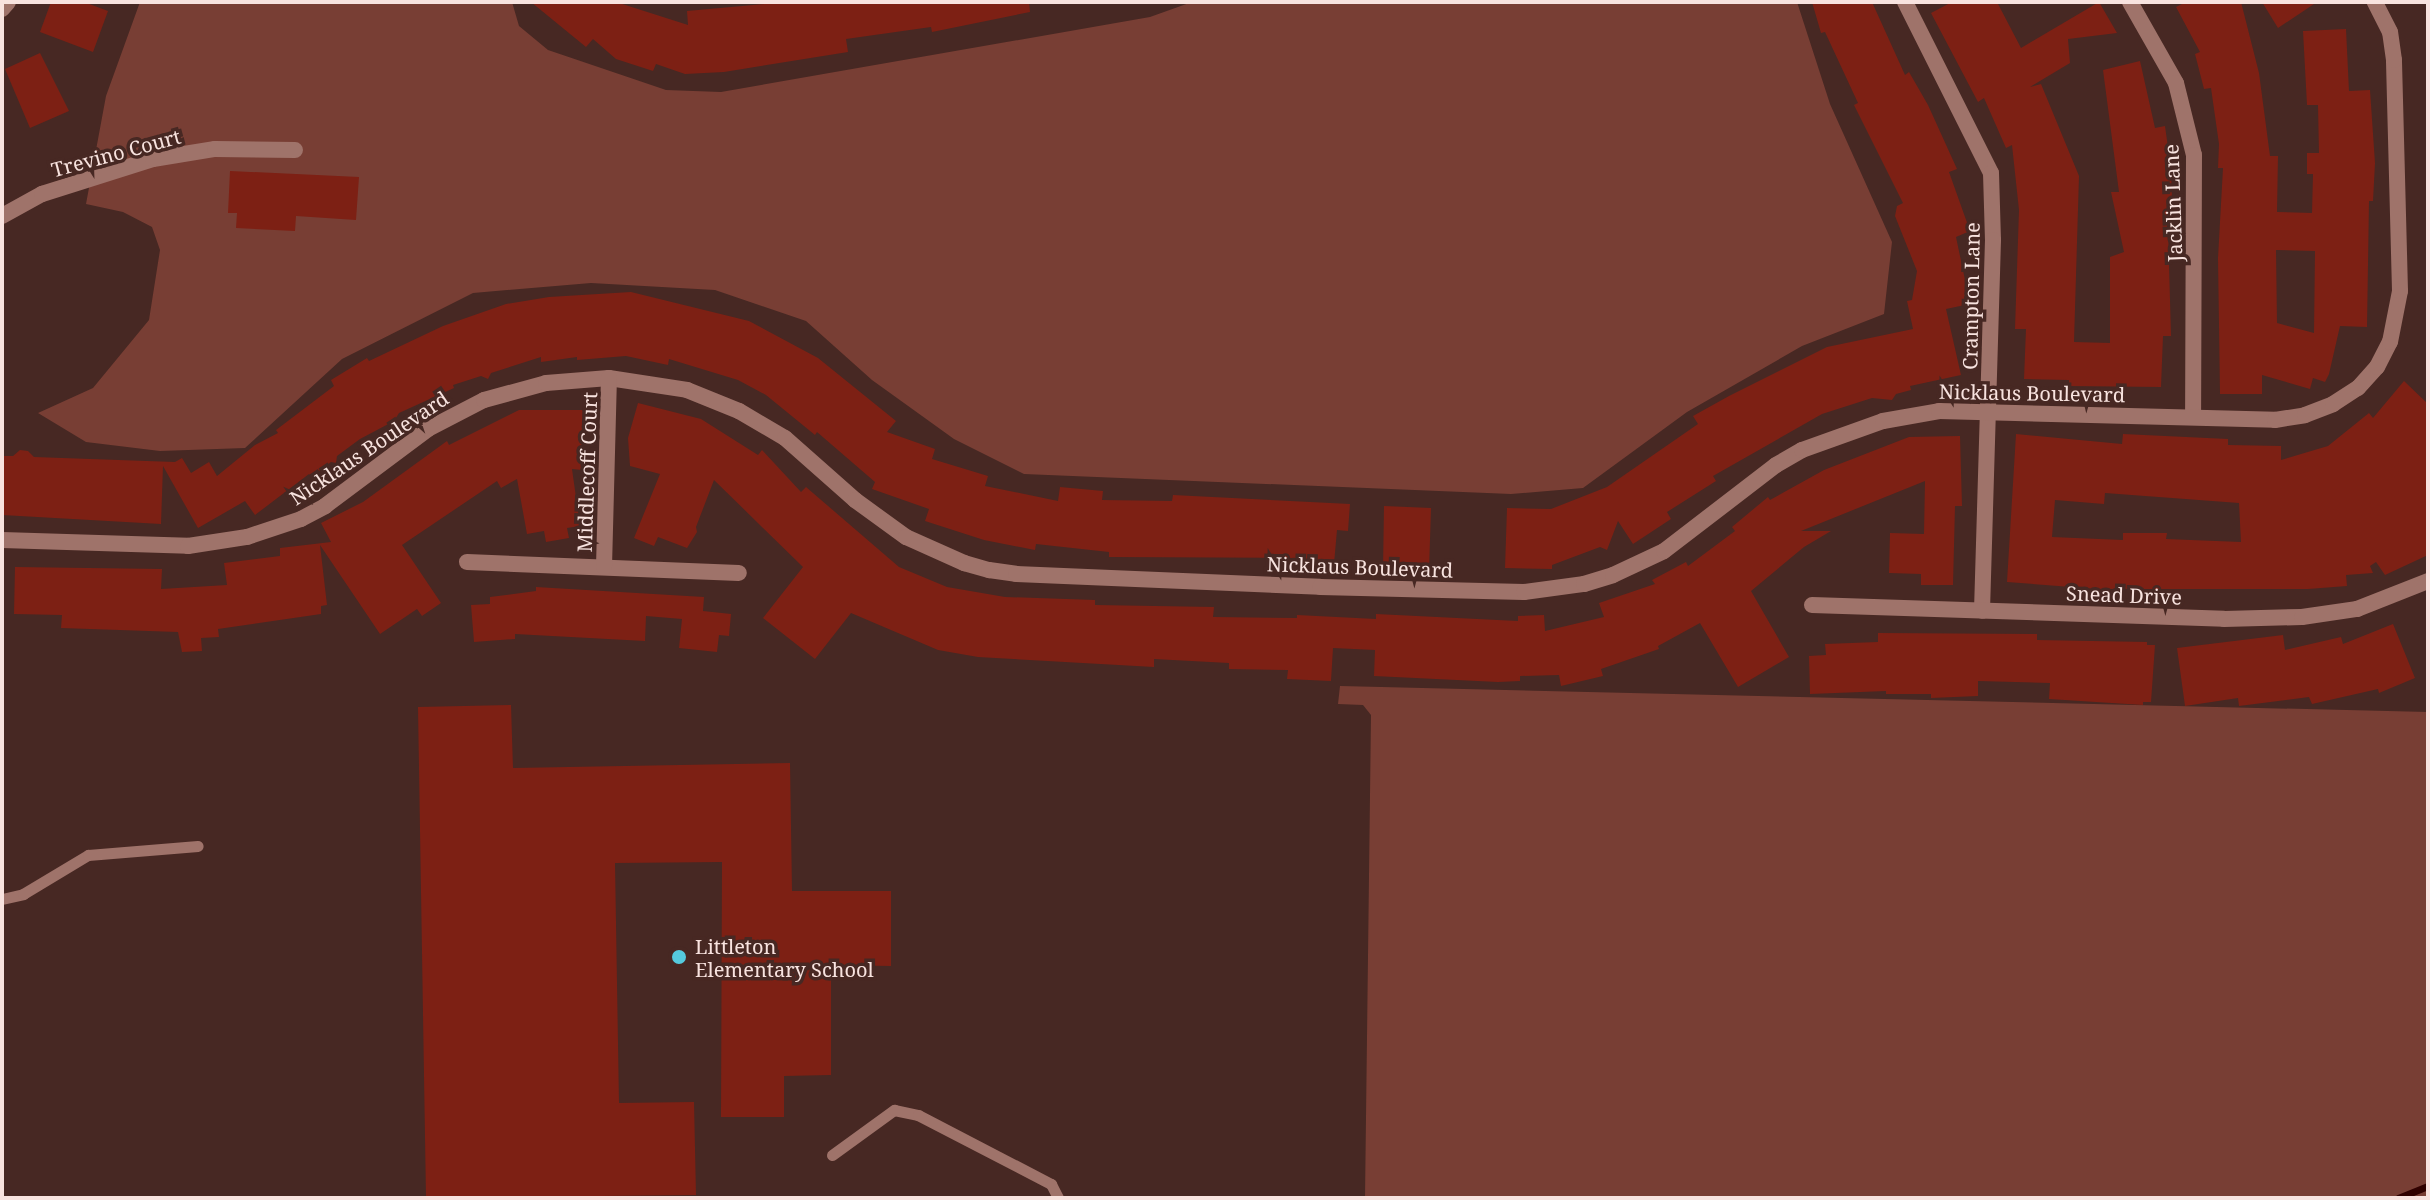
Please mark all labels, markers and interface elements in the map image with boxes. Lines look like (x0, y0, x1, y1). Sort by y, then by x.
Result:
street label: Trevino Court (49, 124, 183, 182)
street label: Jacklin Lane (2159, 144, 2187, 262)
street label: Crampton Lane (1958, 222, 1984, 370)
street label: Nicklaus Boulevard (1939, 379, 2125, 407)
street label: Nicklaus Boulevard (285, 386, 453, 510)
street label: Middlecoff Court (572, 391, 602, 553)
street label: Nicklaus Boulevard (1266, 552, 1454, 582)
street label: Snead Drive (2066, 581, 2182, 609)
place label: Littleton Elementary School (695, 934, 874, 981)
marker: Littleton Elementary School (670, 948, 688, 966)

